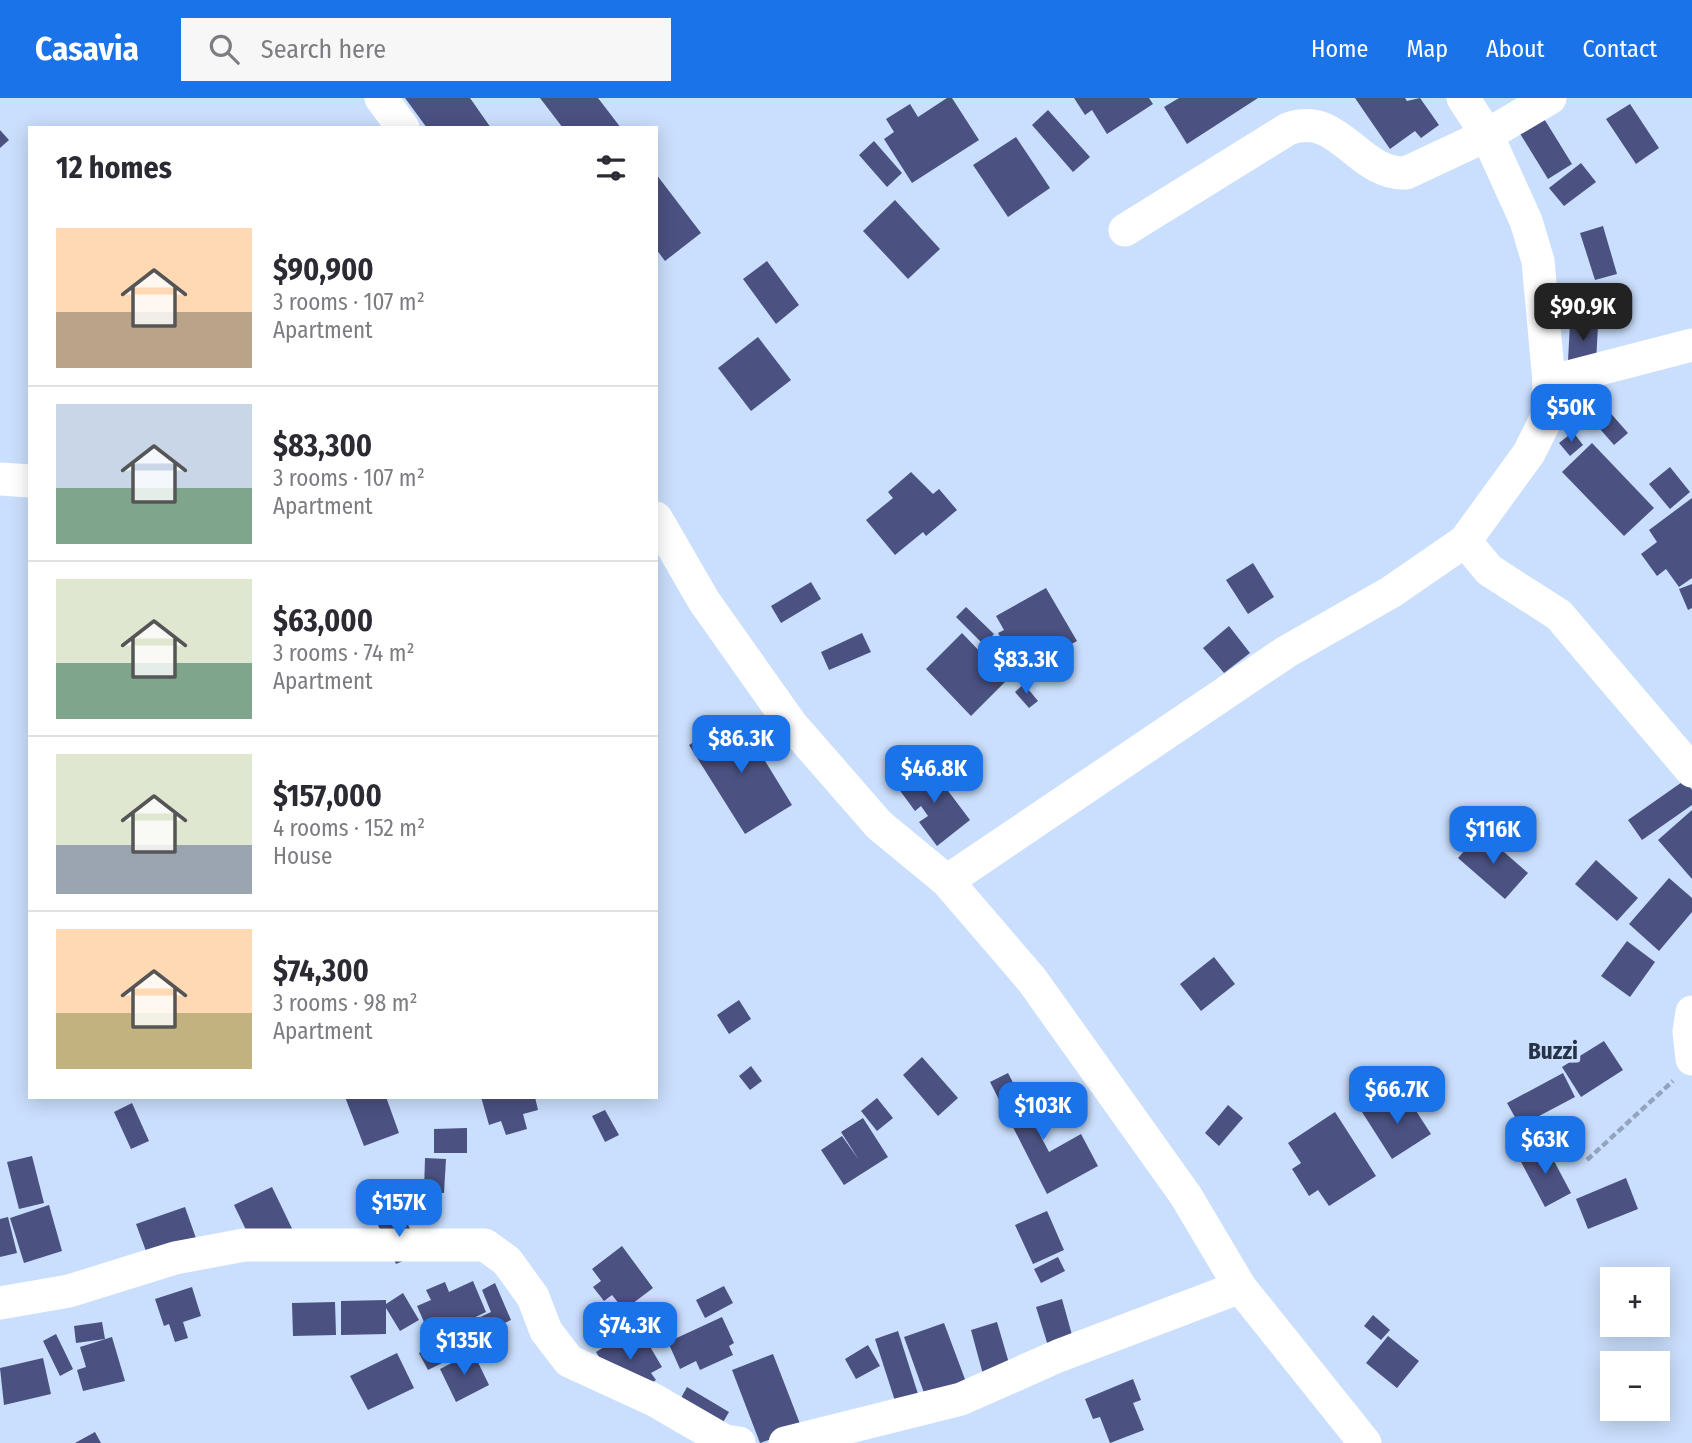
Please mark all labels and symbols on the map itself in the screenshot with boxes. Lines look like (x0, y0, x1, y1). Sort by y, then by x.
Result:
pin: $90.9K (1526, 284, 1640, 343)
pin: $50K (1530, 384, 1612, 444)
pin: $83.3K (969, 636, 1083, 696)
pin: $86.3K (684, 716, 798, 775)
pin: $46.8K (877, 746, 991, 805)
pin: $116K (1444, 806, 1542, 866)
district label: Buzzi (1528, 1037, 1578, 1065)
pin: $66.7K (1340, 1066, 1454, 1126)
pin: $103K (994, 1082, 1092, 1142)
pin: $63K (1504, 1116, 1586, 1176)
pin: $157K (350, 1180, 448, 1239)
pin: $74.3K (573, 1302, 687, 1362)
pin: $135K (415, 1318, 513, 1377)

